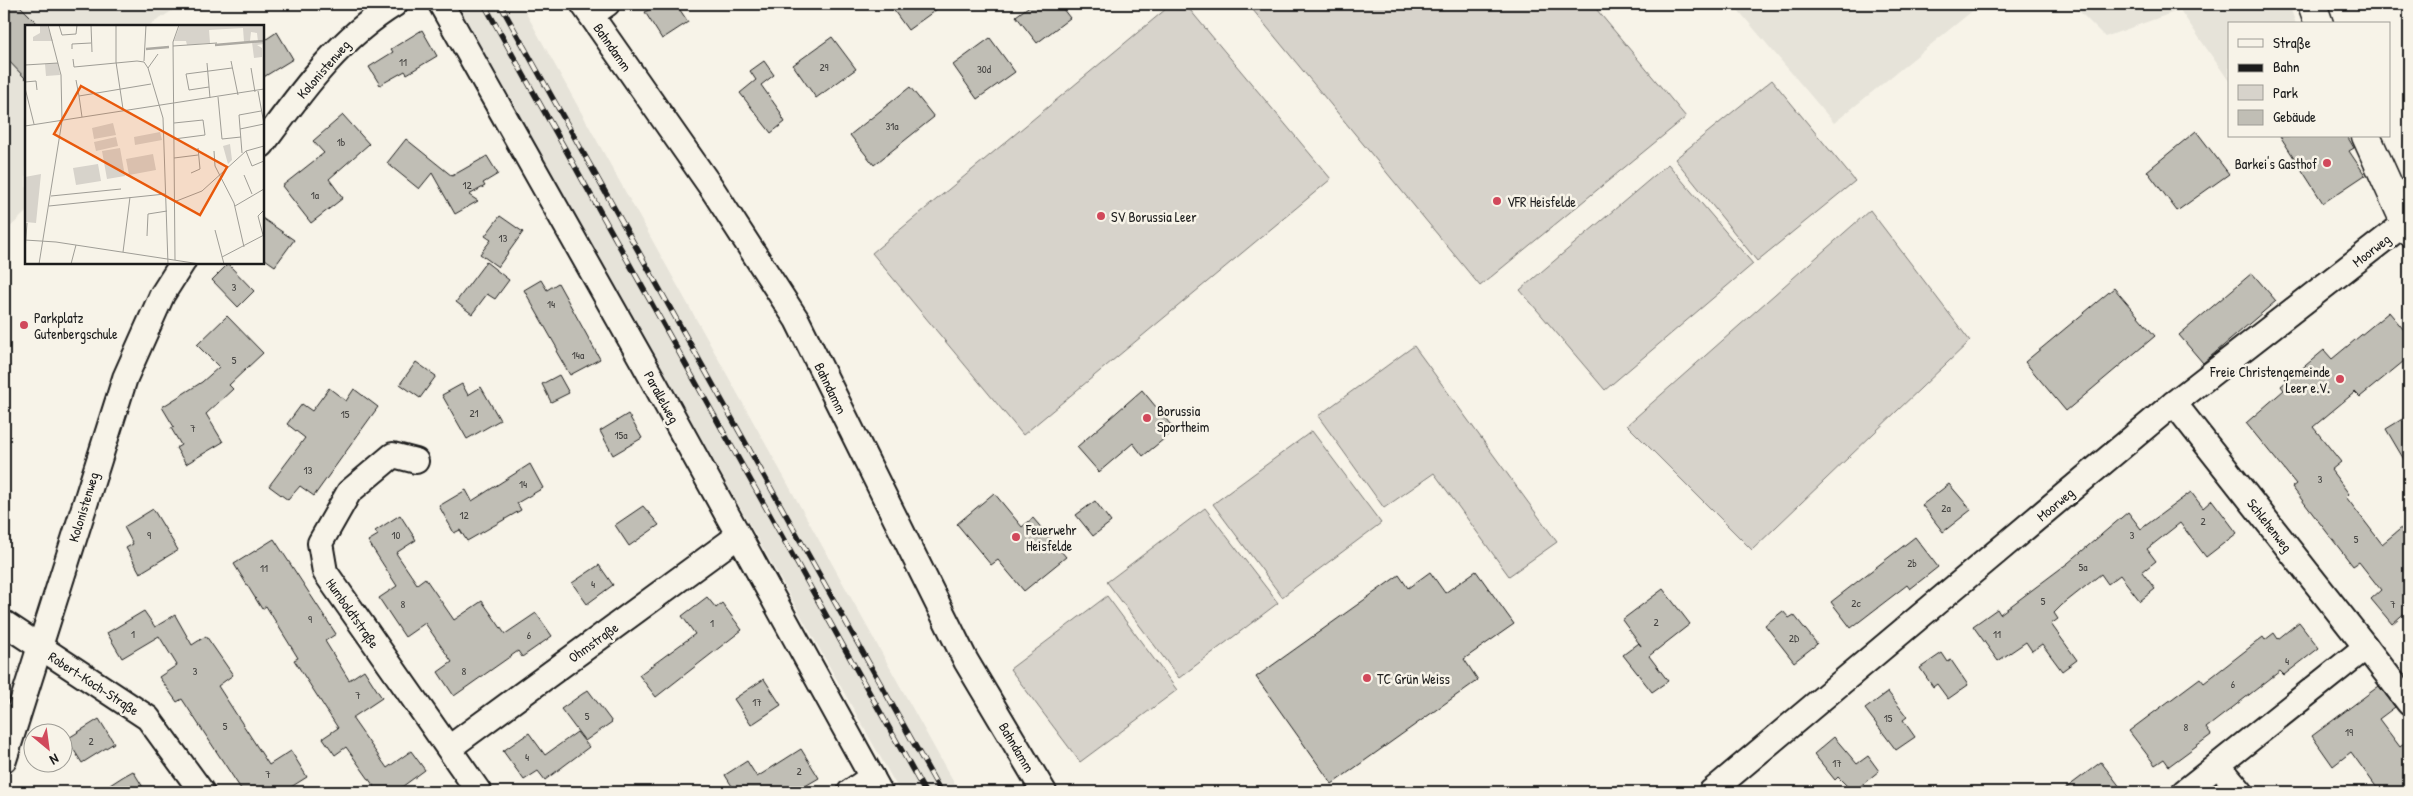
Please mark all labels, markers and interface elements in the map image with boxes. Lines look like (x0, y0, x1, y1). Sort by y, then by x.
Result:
street label: Bahndamm (590, 19, 636, 75)
legend (2228, 22, 2390, 138)
inset map (25, 25, 264, 264)
text: Straße (2273, 32, 2311, 53)
street label: Kolonistenweg (292, 36, 355, 103)
house number: 11 (399, 55, 407, 69)
text: Bahn (2273, 56, 2300, 77)
house number: 29 (819, 60, 829, 74)
house number: 30d (977, 62, 992, 76)
text: Park (2273, 82, 2298, 103)
text: Gebäude (2273, 106, 2316, 127)
house number: 31a (885, 119, 899, 133)
house number: 1b (337, 135, 346, 149)
place label: Barkei's Gasthof (2235, 154, 2317, 173)
marker: Barkei's Gasthof (2321, 157, 2333, 169)
house number: 12 (462, 178, 472, 192)
house number: 1a (311, 188, 320, 202)
place label: VFR Heisfelde (1507, 192, 1576, 211)
marker: VFR Heisfelde (1491, 195, 1503, 207)
place label: SV Borussia Leer (1111, 207, 1197, 226)
marker: SV Borussia Leer (1095, 210, 1107, 222)
street label: Moorweg (2348, 229, 2395, 272)
house number: 13 (499, 231, 508, 245)
house number: 3 (232, 280, 237, 294)
house number: 14 (547, 297, 555, 311)
place label: Parkplatz Gutenbergschule (34, 308, 118, 344)
marker: Parkplatz Gutenbergschule (18, 319, 30, 331)
house number: 14a (572, 348, 585, 362)
house number: 5 (232, 353, 237, 367)
street label: Bahndamm (810, 359, 852, 417)
place label: Freie Christengemeinde Leer e.V. (2209, 362, 2330, 397)
street label: Parallelweg (639, 368, 684, 427)
marker: Freie Christengemeinde Leer e.V. (2334, 373, 2346, 385)
place label: Borussia Sportheim (1157, 401, 1209, 437)
house number: 21 (469, 406, 479, 420)
house number: 15 (341, 407, 350, 421)
marker: Borussia Sportheim (1141, 412, 1153, 424)
house number: 7 (190, 421, 196, 435)
house number: 15a (615, 428, 628, 442)
house number: 13 (304, 463, 313, 477)
street label: Kolonistenweg (63, 470, 104, 545)
house number: 3 (2318, 472, 2323, 486)
house number: 14 (519, 477, 527, 491)
street label: Moorweg (2032, 483, 2078, 526)
street label: Schlehenweg (2242, 494, 2297, 556)
house number: 2a (1941, 501, 1951, 515)
house number: 12 (459, 508, 469, 522)
house number: 2 (2200, 514, 2206, 528)
place label: Feuerwehr Heisfelde (1025, 520, 1077, 555)
house number: 9 (147, 528, 151, 542)
house number: 10 (392, 528, 401, 542)
house number: 3 (2130, 528, 2135, 542)
marker: Feuerwehr Heisfelde (1010, 531, 1022, 543)
house number: 5 (2354, 532, 2359, 546)
house number: 2b (1907, 556, 1917, 570)
house number: 5a (2079, 560, 2088, 574)
house number: 11 (260, 561, 268, 575)
street label: Humboldtstraße (321, 574, 384, 653)
house number: 4 (591, 577, 595, 591)
house number: 5 (2041, 594, 2046, 608)
house number: 2c (1851, 596, 1861, 610)
house number: 8 (401, 597, 406, 611)
house number: 7 (2390, 597, 2396, 611)
house number: 9 (308, 612, 312, 626)
house number: 2 (1653, 615, 1659, 629)
house number: 1 (710, 616, 714, 630)
street label: Ohmstraße (564, 617, 623, 667)
house number: 1 (131, 627, 135, 641)
house number: 11 (1993, 627, 2001, 641)
house number: 6 (527, 628, 532, 642)
house number: 2D (1789, 631, 1800, 645)
street label: Robert-Koch-Straße (45, 647, 143, 720)
house number: 4 (2285, 654, 2289, 668)
house number: 3 (193, 664, 198, 678)
house number: 8 (462, 664, 467, 678)
place label: TC Grün Weiss (1377, 669, 1450, 688)
marker: TC Grün Weiss (1361, 672, 1373, 684)
house number: 6 (2231, 677, 2236, 691)
house number: 7 (355, 688, 361, 702)
house number: 17 (752, 695, 762, 709)
house number: 5 (585, 709, 590, 723)
house number: 15 (1884, 711, 1893, 725)
house number: 5 (223, 719, 228, 733)
street label: Bahndamm (995, 719, 1039, 775)
house number: 8 (2184, 720, 2189, 734)
north arrow (22, 724, 72, 774)
house number: 19 (2345, 725, 2353, 739)
house number: 2 (88, 734, 94, 748)
text: N (46, 750, 62, 770)
house number: 4 (525, 750, 529, 764)
house number: 17 (1832, 756, 1842, 770)
house number: 2 (796, 764, 802, 778)
house number: 7 (265, 767, 271, 781)

